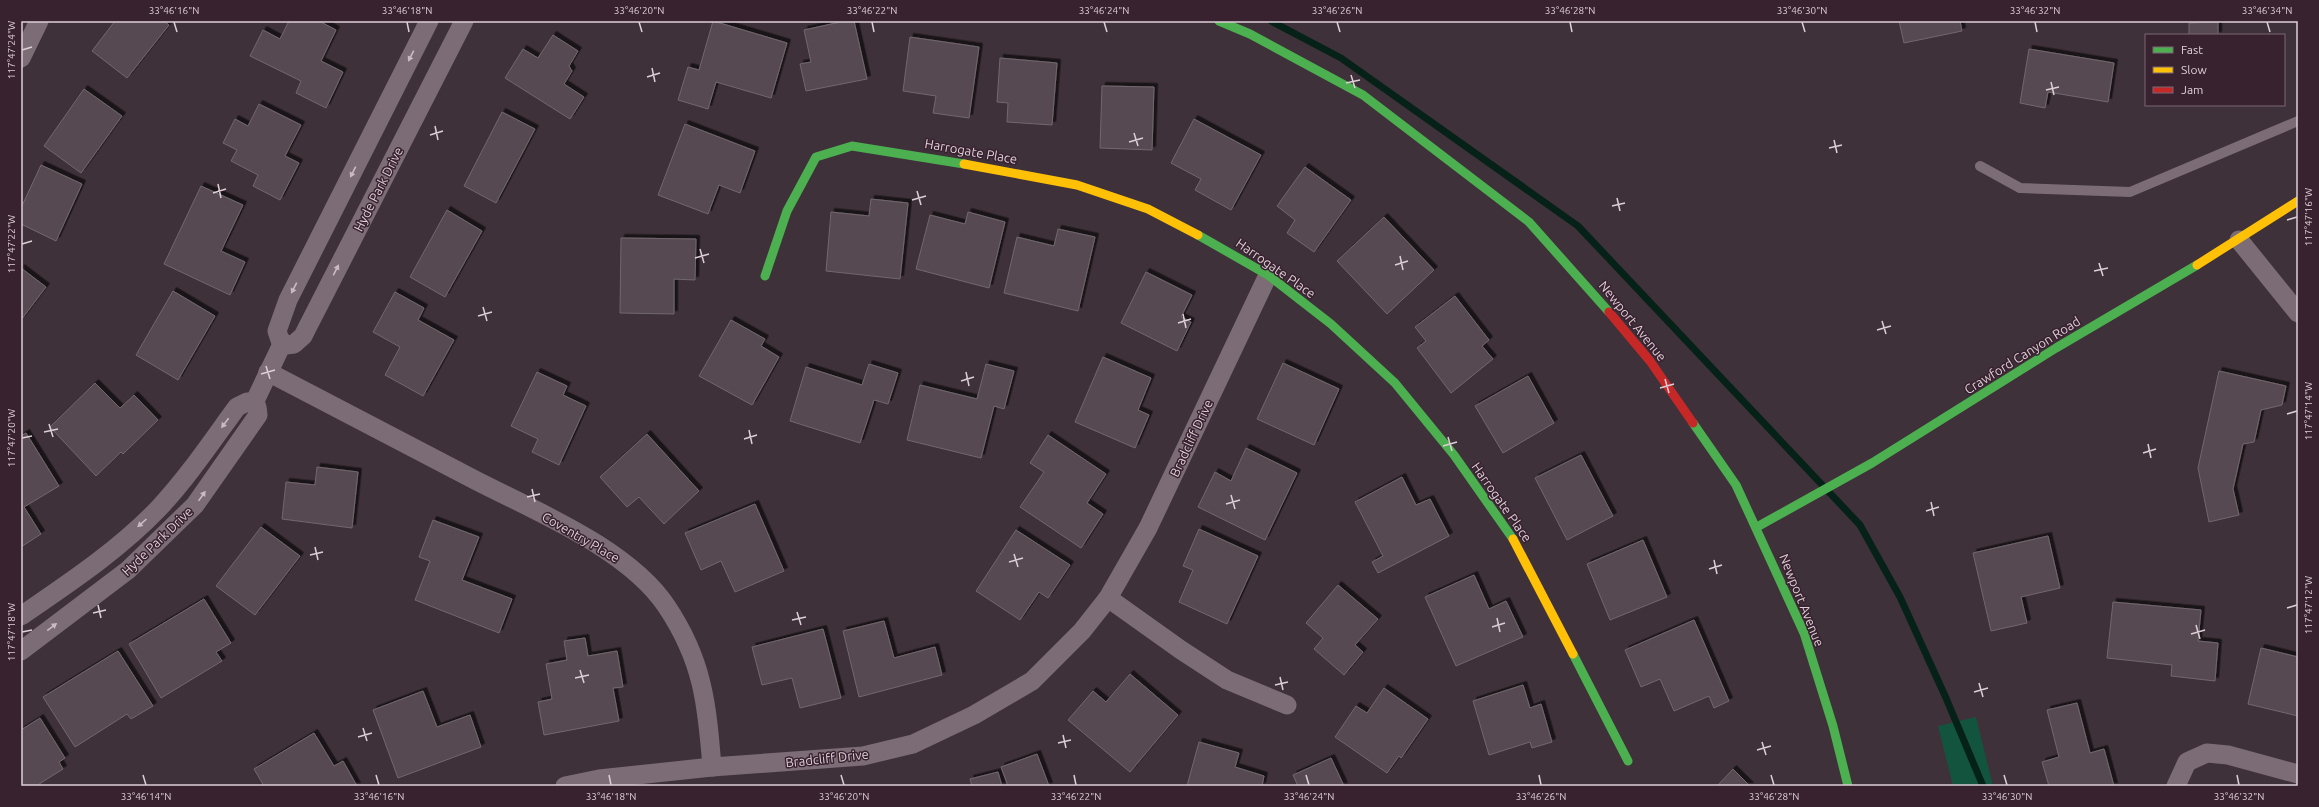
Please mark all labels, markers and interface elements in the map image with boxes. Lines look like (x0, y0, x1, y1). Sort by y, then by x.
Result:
text: 33°46'16"N (149, 5, 199, 16)
text: 33°46'18"N (382, 5, 432, 16)
text: 33°46'20"N (614, 5, 664, 16)
text: 33°46'22"N (847, 5, 897, 16)
text: 33°46'24"N (1079, 5, 1129, 16)
text: 33°46'26"N (1312, 5, 1362, 16)
text: 33°46'28"N (1545, 5, 1595, 16)
text: 33°46'30"N (1777, 5, 1827, 16)
text: 33°46'32"N (2010, 5, 2060, 16)
text: 33°46'34"N (2242, 5, 2292, 16)
text: 117°47'24"W (6, 21, 17, 79)
legend (2145, 34, 2285, 106)
text: Fast (2181, 43, 2203, 56)
one-way arrow (408, 50, 415, 62)
text: Slow (2181, 63, 2207, 76)
text: Jam (2181, 83, 2203, 96)
street label: Harrogate Place (924, 136, 1018, 166)
street label: Hyde Park Drive (351, 145, 405, 233)
one-way arrow (350, 166, 356, 178)
text: 117°47'16"W (2303, 188, 2314, 246)
text: 117°47'22"W (6, 215, 17, 273)
street label: Harrogate Place (1234, 235, 1318, 301)
one-way arrow (333, 265, 340, 276)
street label: Newport Avenue (1597, 278, 1669, 364)
one-way arrow (291, 282, 297, 294)
street label: Crawford Canyon Road (1962, 314, 2082, 396)
text: 117°47'14"W (2303, 382, 2314, 440)
street label: Bradcliff Drive (1167, 397, 1215, 479)
text: 117°47'20"W (6, 409, 17, 467)
one-way arrow (221, 418, 229, 429)
street label: Harrogate Place (1469, 460, 1535, 544)
one-way arrow (198, 490, 206, 501)
street label: Hyde Park Drive (119, 504, 195, 578)
street label: Coventry Place (540, 509, 622, 565)
one-way arrow (137, 518, 147, 528)
street label: Newport Avenue (1777, 552, 1827, 648)
text: 117°47'12"W (2303, 576, 2314, 634)
text: 117°47'18"W (6, 603, 17, 661)
one-way arrow (47, 623, 58, 632)
street label: Bradcliff Drive (785, 747, 869, 769)
text: 33°46'14"N (121, 791, 171, 802)
text: 33°46'16"N (354, 791, 404, 802)
text: 33°46'18"N (586, 791, 636, 802)
text: 33°46'20"N (819, 791, 869, 802)
text: 33°46'22"N (1051, 791, 1101, 802)
text: 33°46'24"N (1284, 791, 1334, 802)
text: 33°46'26"N (1516, 791, 1566, 802)
text: 33°46'28"N (1749, 791, 1799, 802)
text: 33°46'30"N (1982, 791, 2032, 802)
text: 33°46'32"N (2214, 791, 2264, 802)

